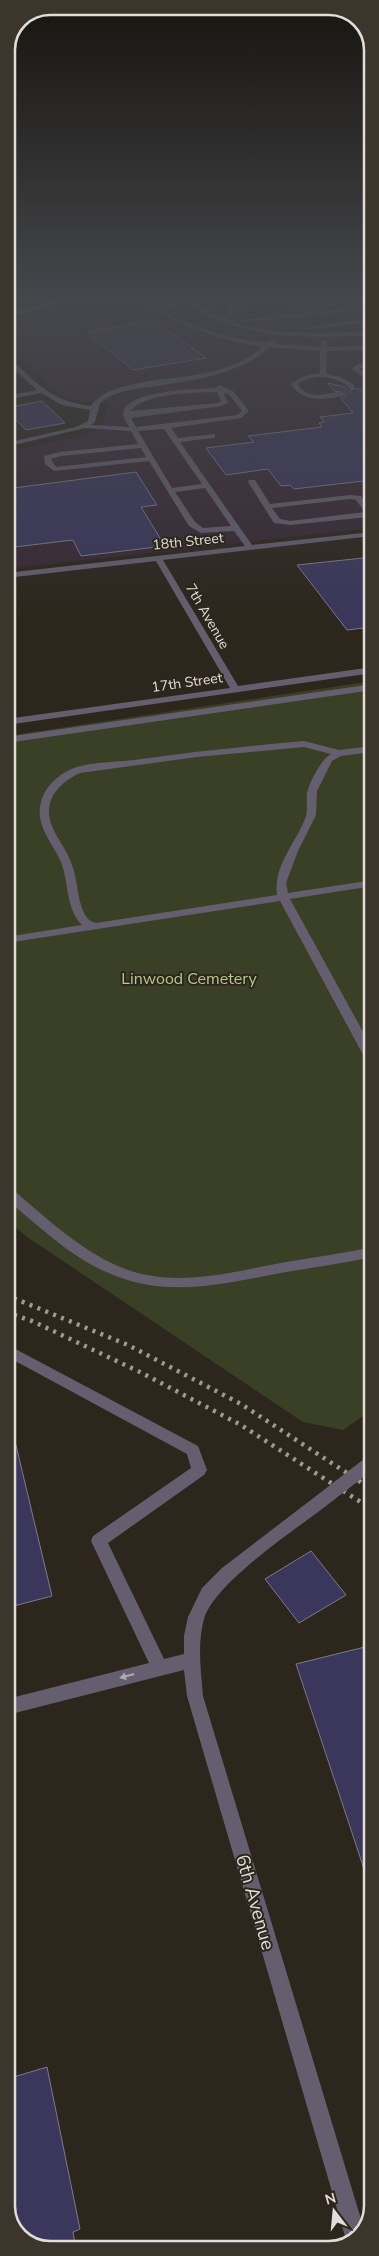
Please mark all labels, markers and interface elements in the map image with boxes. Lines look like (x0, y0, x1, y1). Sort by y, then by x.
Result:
street label: 18th Street (152, 528, 225, 555)
street label: 7th Avenue (181, 580, 234, 652)
street label: 17th Street (150, 668, 224, 697)
park label: Linwood Cemetery (121, 968, 257, 990)
one-way arrow (120, 1672, 135, 1680)
street label: 6th Avenue (229, 1851, 281, 1953)
north arrow (309, 2186, 359, 2236)
text: N (323, 2188, 338, 2210)

